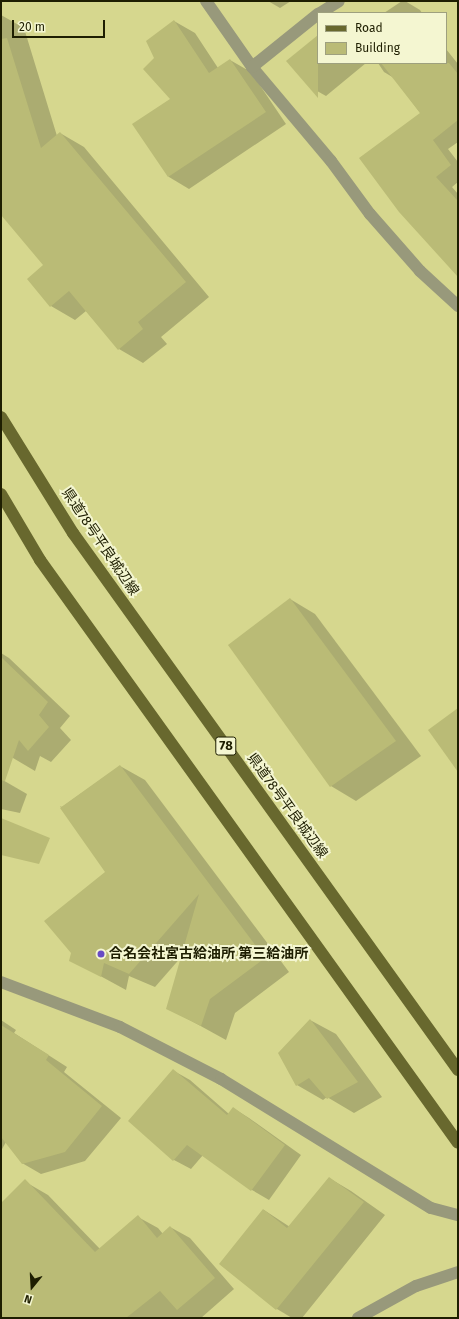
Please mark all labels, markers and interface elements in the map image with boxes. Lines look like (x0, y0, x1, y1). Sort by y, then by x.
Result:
scale bar (14, 12, 107, 38)
legend (317, 12, 447, 64)
text: 20 m (19, 20, 45, 34)
text: Road (355, 21, 383, 35)
text: Building (355, 41, 400, 55)
street label: 県道78号平良城辺線 (58, 485, 142, 599)
road number: 78 (215, 735, 237, 757)
street label: 県道78号平良城辺線 (243, 750, 331, 862)
place label: 合名会社宮古給油所 第三給油所 (109, 946, 308, 962)
marker: 合名会社宮古給油所 第三給油所 (96, 949, 106, 959)
north arrow (12, 1267, 52, 1307)
text: N (23, 1292, 34, 1306)

